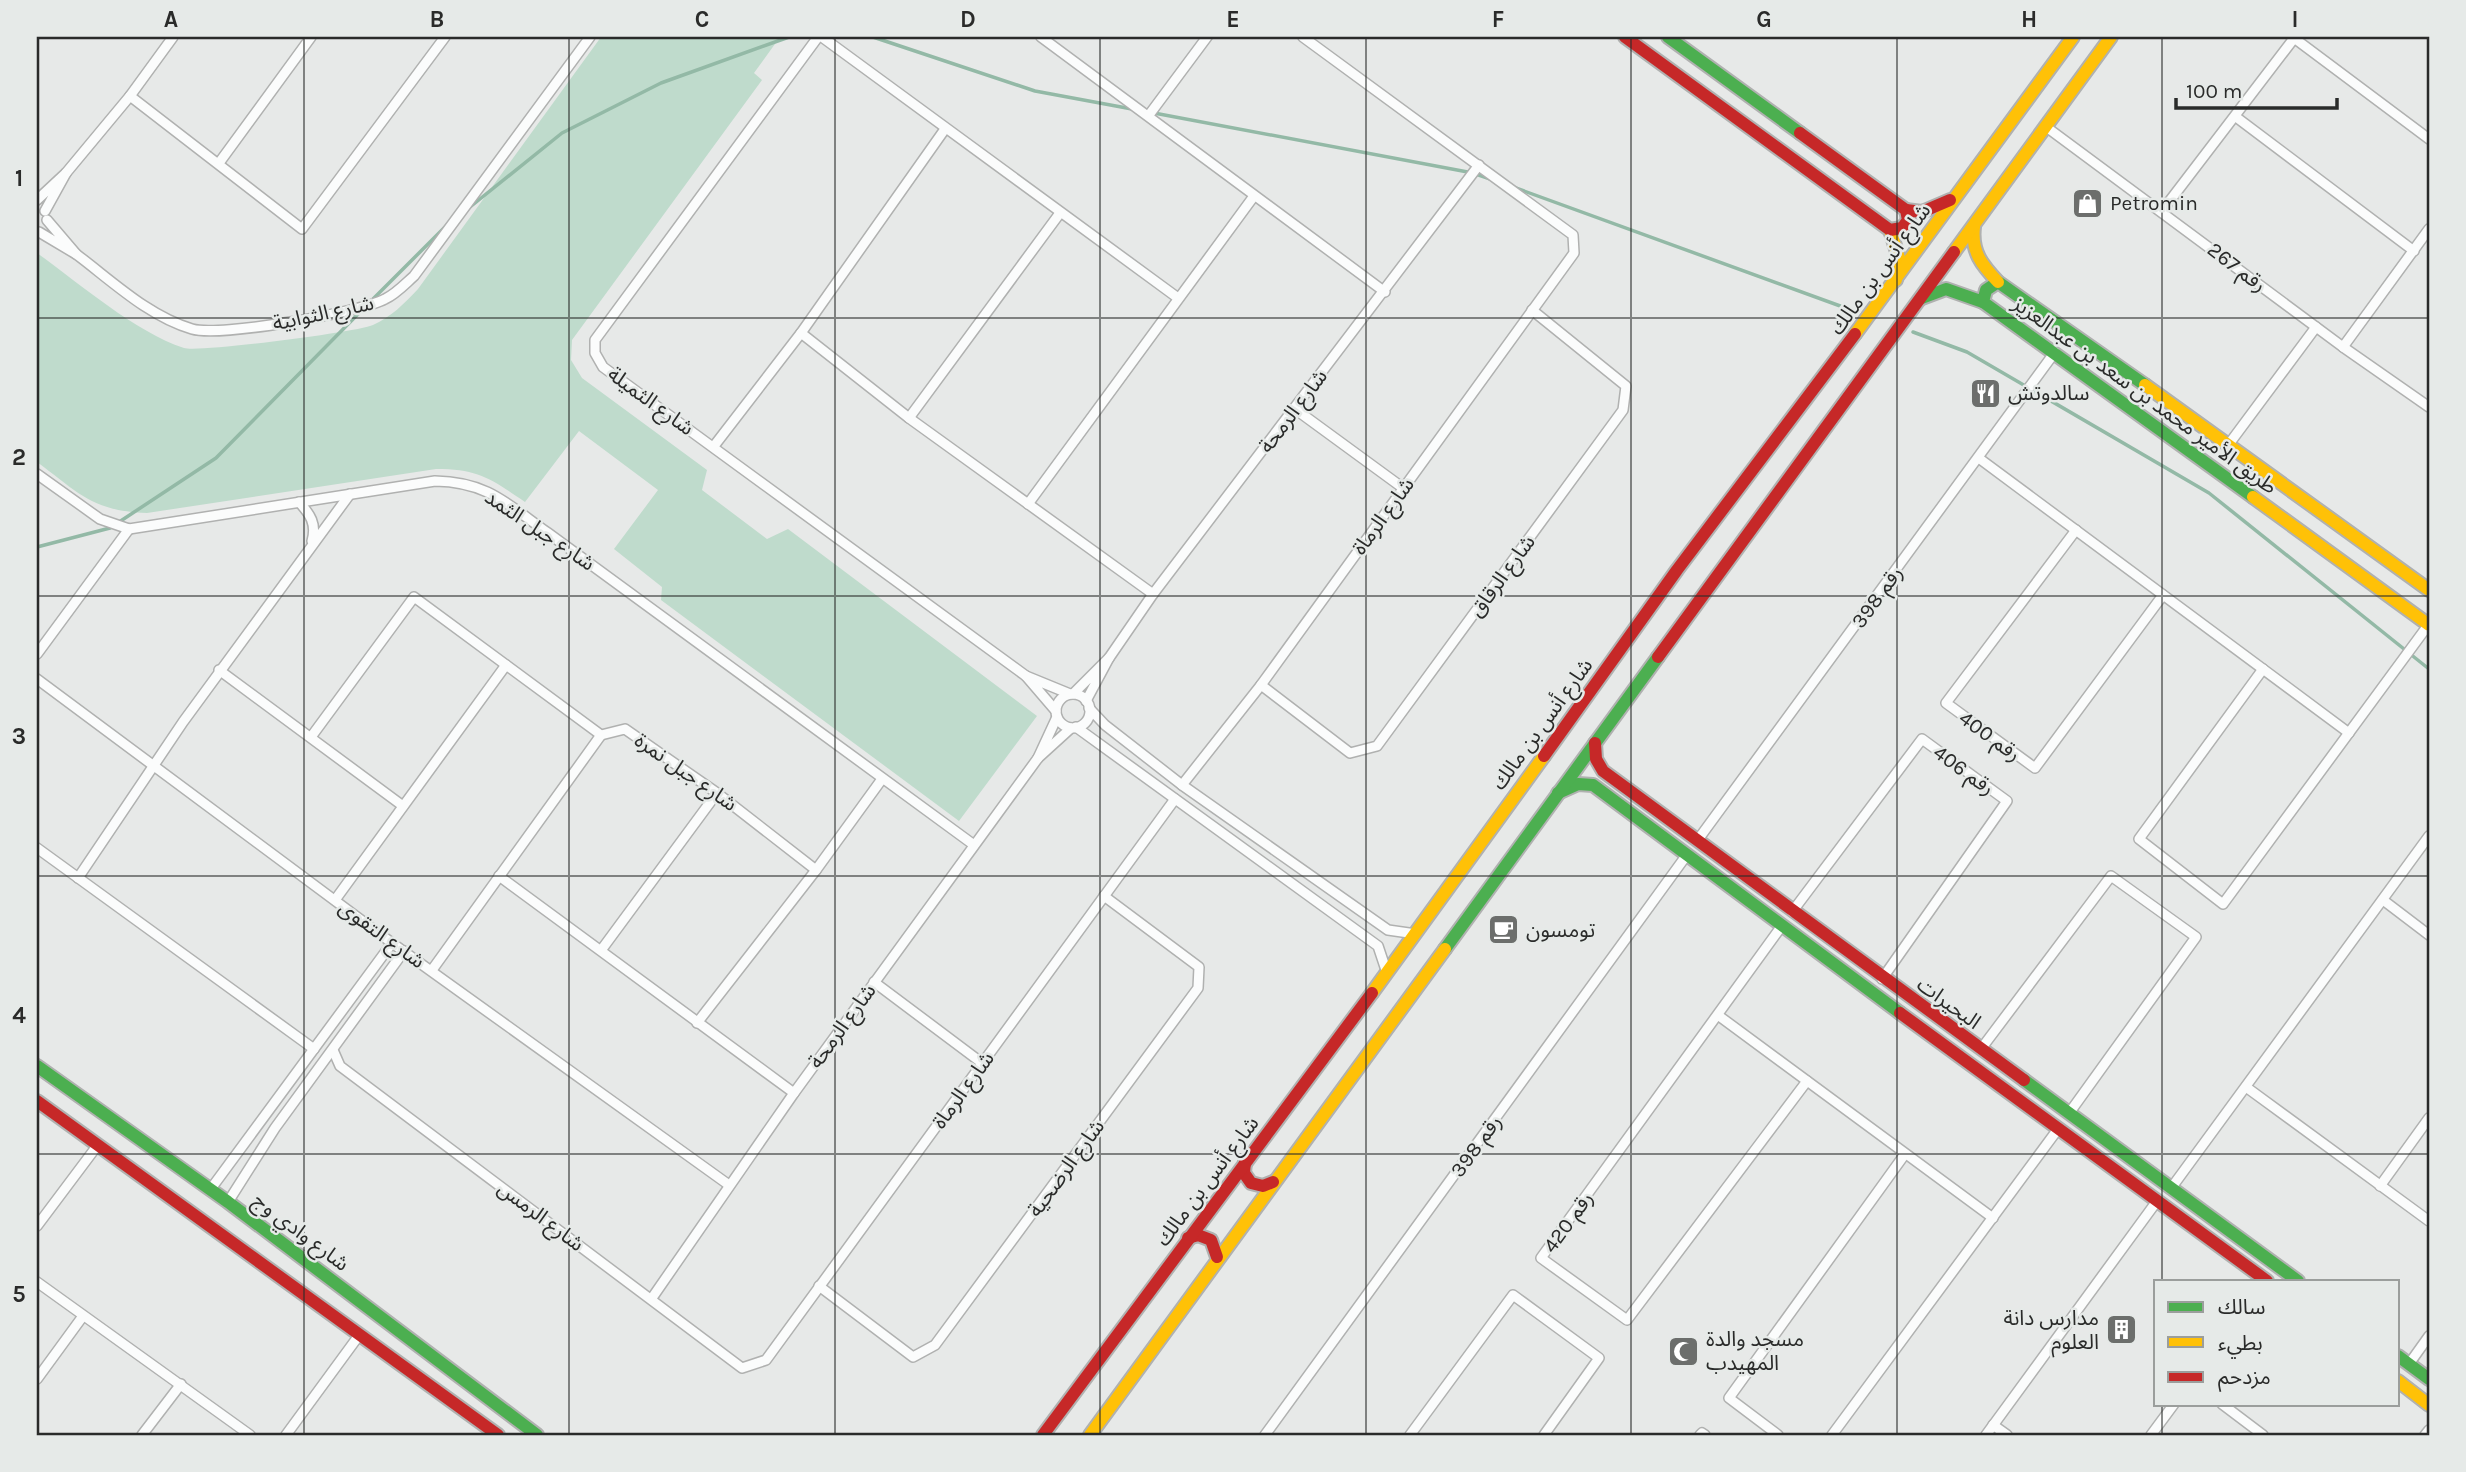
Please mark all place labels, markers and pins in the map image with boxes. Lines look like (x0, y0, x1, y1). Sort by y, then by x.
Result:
shop icon: Petromin (2070, 186, 2104, 220)
place label: Petromin (2110, 191, 2198, 215)
restaurant icon: سالدوتش (1968, 376, 2002, 410)
place label: سالدوتش (2008, 381, 2090, 405)
cafe icon: تومسون (1486, 913, 1520, 947)
place label: تومسون (1526, 918, 1595, 942)
place label: مدارس دانة العلوم (2003, 1306, 2099, 1358)
building icon: مدارس دانة العلوم (2105, 1313, 2139, 1347)
place label: مسجد والدة المهيدب (1706, 1327, 1804, 1375)
mosque icon: مسجد والدة المهيدب (1666, 1334, 1700, 1368)

